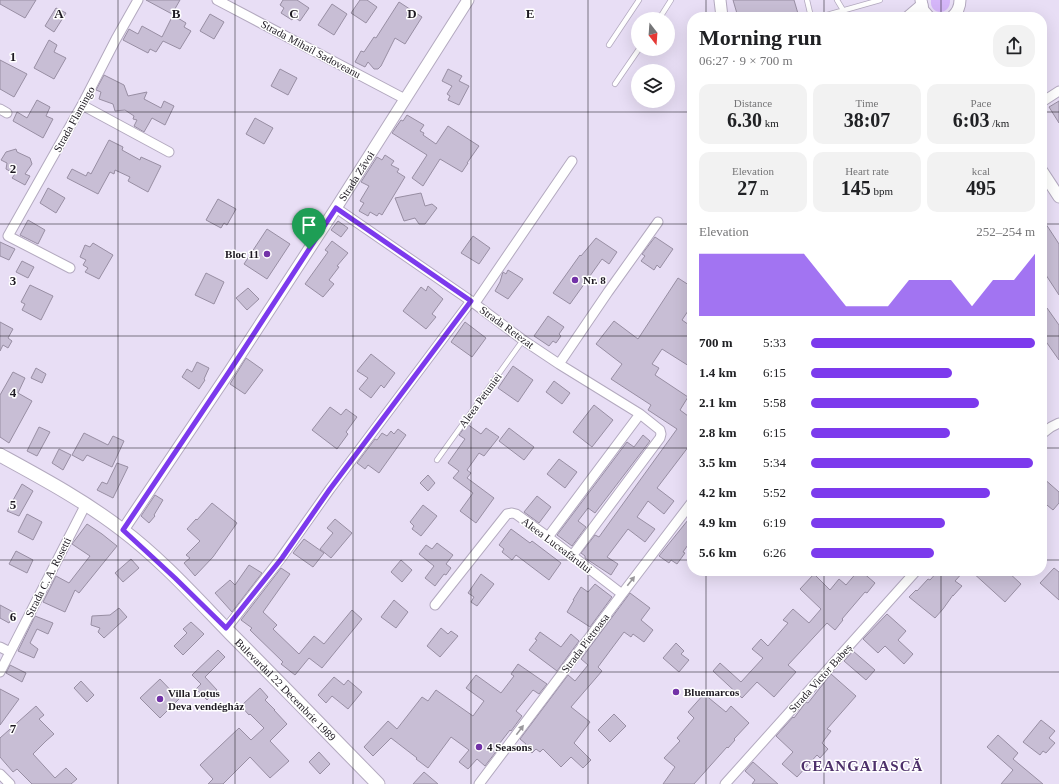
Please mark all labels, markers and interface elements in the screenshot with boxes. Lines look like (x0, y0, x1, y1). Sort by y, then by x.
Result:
text: A (54, 6, 64, 21)
text: B (172, 6, 181, 21)
text: C (289, 6, 299, 21)
text: D (407, 6, 417, 21)
text: E (526, 6, 534, 21)
north arrow (631, 12, 675, 56)
map controls (631, 12, 675, 108)
street label: Strada Mihail Sadoveanu (259, 18, 363, 81)
text: Morning run (699, 25, 822, 50)
button: share (993, 25, 1035, 67)
text: 1 (10, 49, 16, 64)
text: 06:27 · 9 × 700 m (699, 53, 793, 68)
button: layers (631, 64, 675, 108)
street label: Strada Flamingo (51, 84, 97, 154)
text: Distance (734, 97, 772, 109)
text: Time (856, 97, 878, 109)
text: Pace (971, 97, 991, 109)
text: 6.30 (727, 109, 762, 131)
text: 38:07 (844, 109, 890, 131)
text: 6:03 (953, 109, 989, 131)
text: km (762, 117, 779, 129)
text: /km (989, 117, 1009, 129)
street label: Strada Zăvoi (336, 149, 377, 203)
text: 2 (10, 161, 16, 176)
text: Elevation (732, 165, 774, 177)
text: Heart rate (845, 165, 889, 177)
text: kcal (972, 165, 990, 177)
text: 27 (737, 177, 757, 199)
text: 145 (841, 177, 871, 199)
text: 495 (966, 177, 996, 199)
text: m (757, 185, 769, 197)
text: bpm (871, 185, 893, 197)
pin (292, 208, 326, 249)
icon: arrive (298, 214, 320, 236)
text: Elevation (699, 224, 749, 239)
text: 252–254 m (976, 224, 1035, 239)
place label: Bloc 11 (225, 248, 259, 260)
marker: Bloc 11 (262, 249, 272, 259)
text: 3 (10, 273, 17, 288)
place label: Nr. 8 (583, 274, 606, 286)
marker: Nr. 8 (570, 275, 580, 285)
street label: Strada Retezat (478, 303, 536, 351)
text: 700 m (699, 335, 733, 350)
text: 5:33 (763, 335, 786, 350)
text: 1.4 km (699, 365, 737, 380)
text: 6:15 (763, 365, 786, 380)
street label: Aleea Petuniei (456, 370, 504, 430)
text: 4 (10, 385, 17, 400)
text: 2.1 km (699, 395, 737, 410)
text: 5:58 (763, 395, 786, 410)
text: 2.8 km (699, 425, 737, 440)
text: 6:15 (763, 425, 786, 440)
text: 3.5 km (699, 455, 737, 470)
text: 5:34 (763, 455, 786, 470)
text: 4.2 km (699, 485, 737, 500)
text: 5:52 (763, 485, 786, 500)
text: 5 (10, 497, 17, 512)
street label: Aleea Luceafărului (520, 515, 594, 575)
text: 4.9 km (699, 515, 737, 530)
text: 6:19 (763, 515, 786, 530)
street label: Strada C. A. Rosetti (23, 535, 73, 619)
text: 5.6 km (699, 545, 737, 560)
text: 6:26 (763, 545, 786, 560)
one-way arrow (627, 576, 635, 587)
text: 6 (10, 609, 17, 624)
street label: Strada Pietroasa (559, 611, 611, 675)
street label: Bulevardul 22 Decembrie 1989 (233, 636, 339, 744)
street label: Strada Victor Babeș (786, 641, 854, 715)
place label: Bluemarcos (684, 686, 740, 698)
place label: Villa Lotus Deva vendégház (168, 687, 244, 712)
marker: Bluemarcos (671, 687, 681, 697)
marker: Villa Lotus Deva vendégház (155, 694, 165, 704)
text: 7 (10, 721, 17, 736)
one-way arrow (515, 725, 524, 736)
place label: 4 Seasons (487, 741, 533, 753)
marker: 4 Seasons (474, 742, 484, 752)
district label: CEANGAIASCĂ (801, 758, 923, 774)

